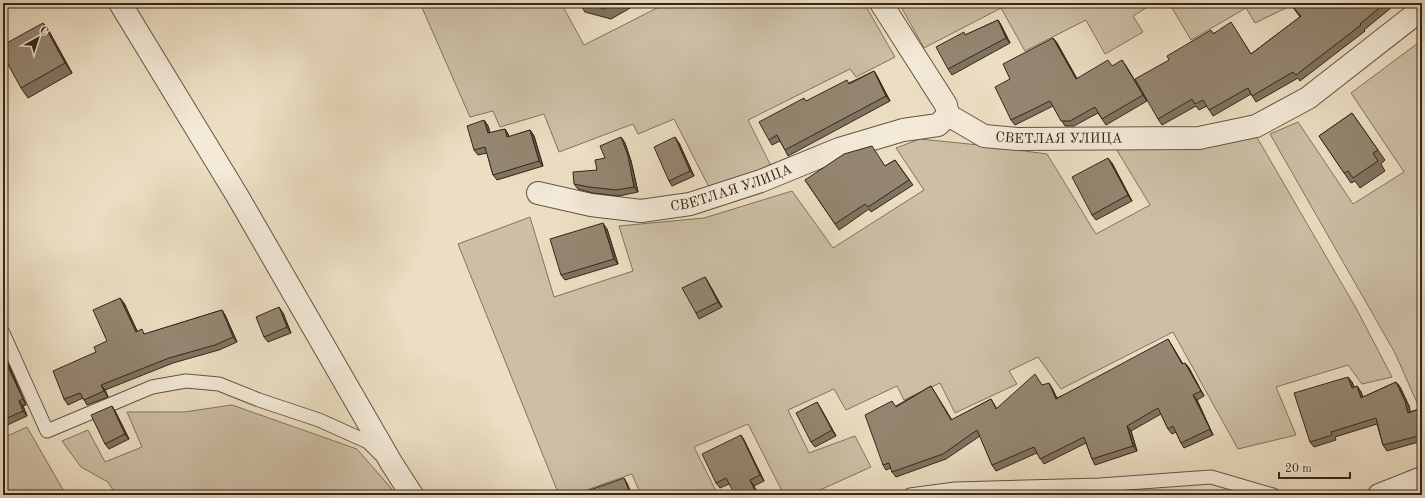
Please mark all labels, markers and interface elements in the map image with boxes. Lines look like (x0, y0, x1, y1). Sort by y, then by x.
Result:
north arrow (18, 18, 58, 58)
text: С (37, 25, 50, 38)
street label: СВЕТЛАЯ УЛИЦА (995, 130, 1123, 146)
street label: СВЕТЛАЯ УЛИЦА (669, 162, 794, 214)
scale bar (1279, 454, 1350, 480)
text: 20 m (1285, 463, 1312, 475)

